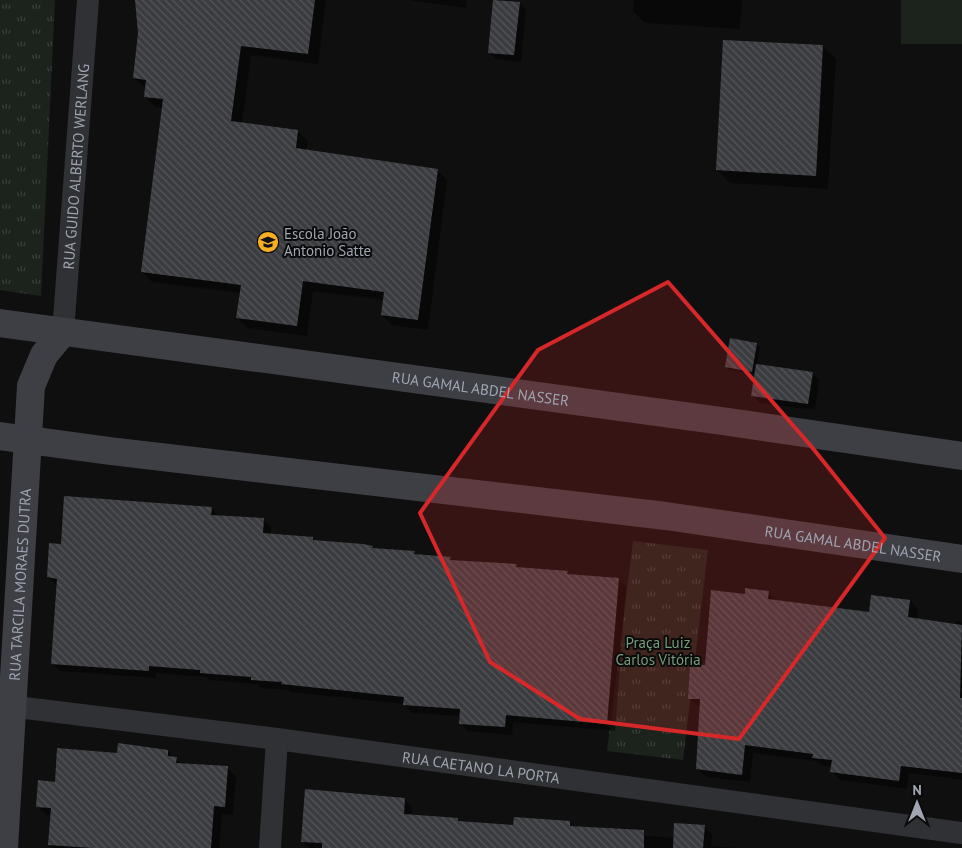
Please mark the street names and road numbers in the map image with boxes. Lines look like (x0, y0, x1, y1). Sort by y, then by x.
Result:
street label: RUA GUIDO ALBERTO WERLANG (58, 63, 93, 270)
street label: RUA GAMAL ABDEL NASSER (391, 367, 570, 410)
street label: RUA TARCILA MORAES DUTRA (4, 488, 35, 681)
street label: RUA GAMAL ABDEL NASSER (764, 521, 943, 565)
street label: RUA CAETANO LA PORTA (401, 747, 561, 787)

